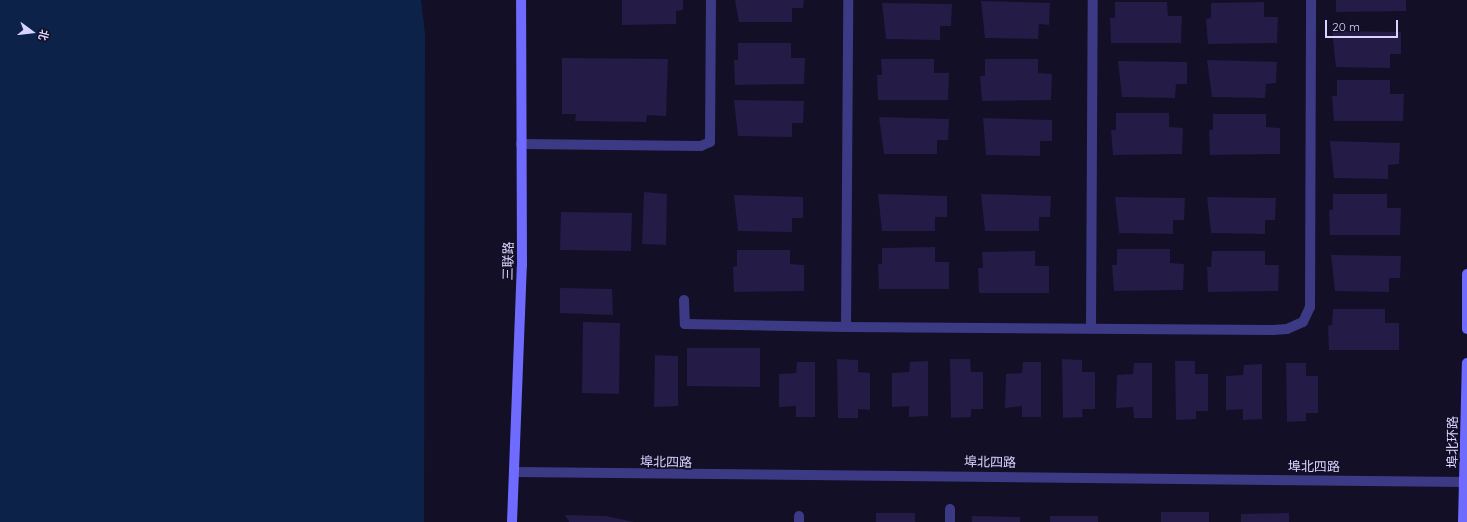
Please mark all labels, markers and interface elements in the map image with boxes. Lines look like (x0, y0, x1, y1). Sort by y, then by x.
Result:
north arrow (12, 12, 52, 52)
scale bar (1327, 12, 1400, 38)
text: 20 m (1332, 19, 1360, 34)
text: 北 (35, 28, 52, 42)
street label: 三联路 (500, 241, 516, 281)
street label: 埠北环路 (1444, 416, 1460, 468)
street label: 埠北四路 (640, 454, 692, 470)
street label: 埠北四路 (964, 454, 1016, 470)
street label: 埠北四路 (1288, 458, 1340, 474)

